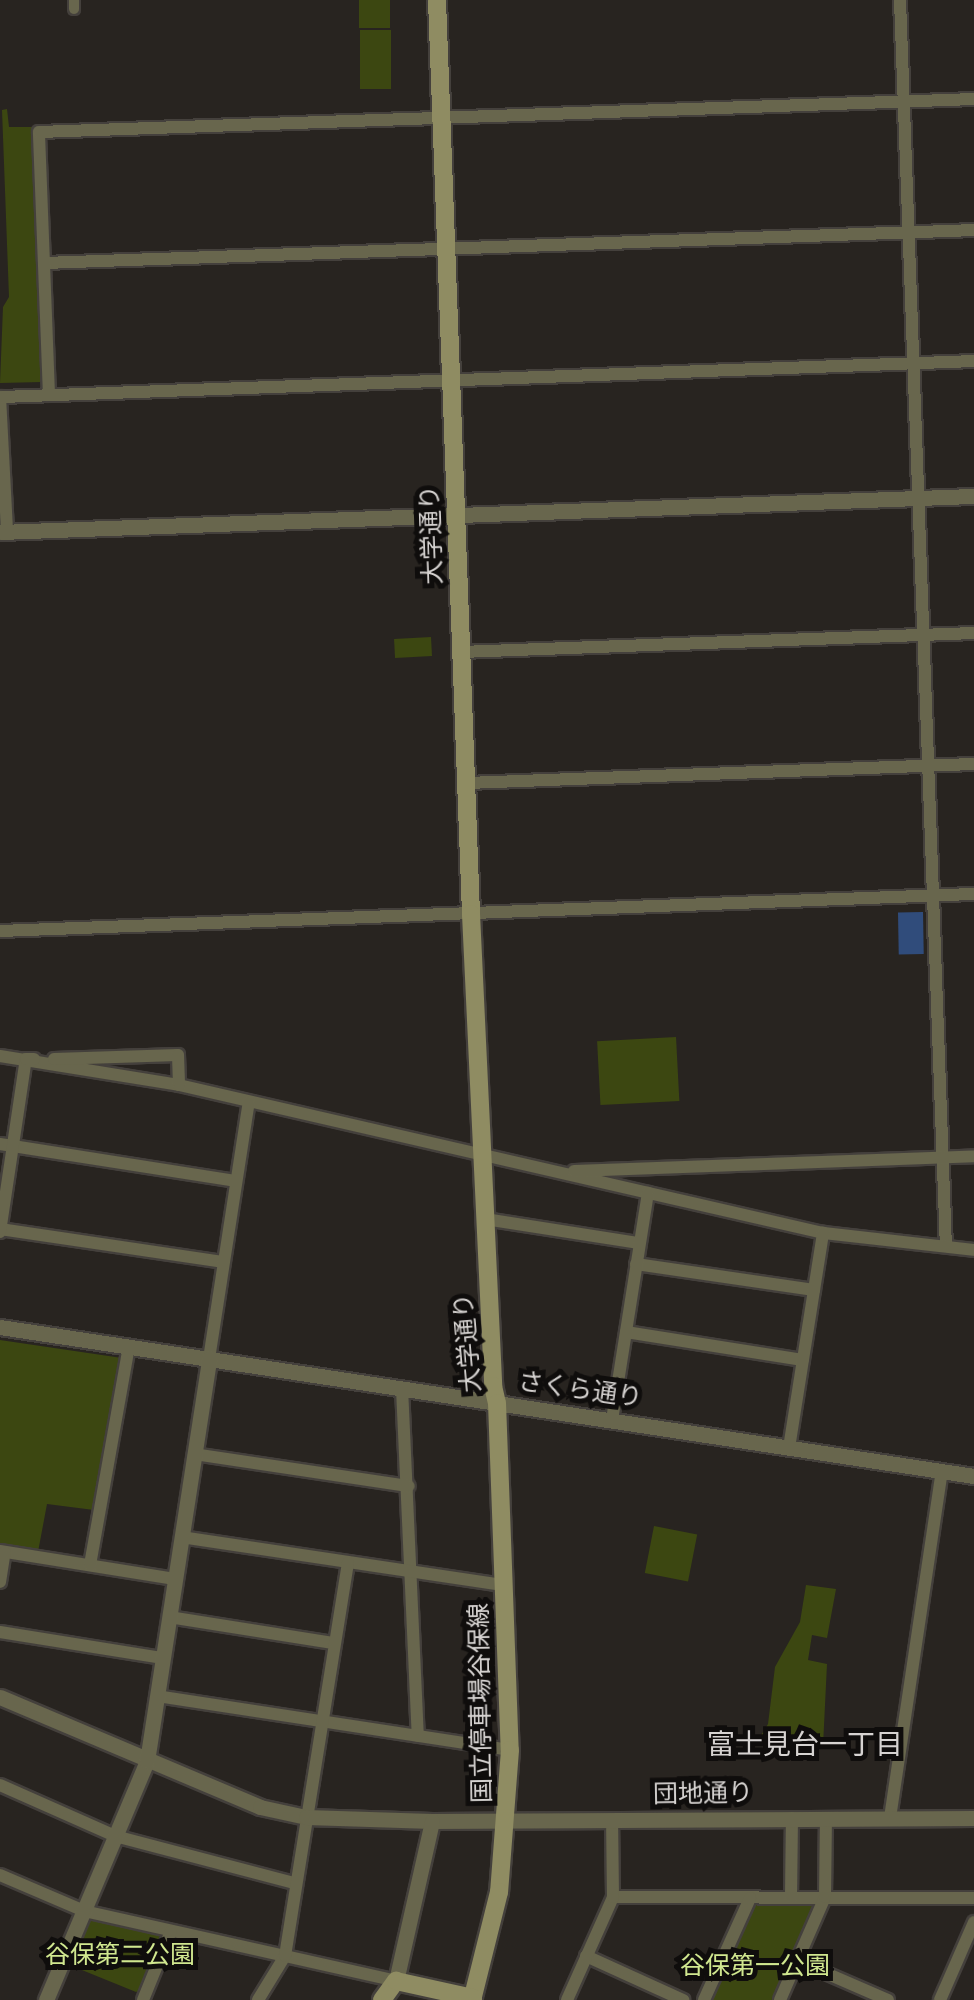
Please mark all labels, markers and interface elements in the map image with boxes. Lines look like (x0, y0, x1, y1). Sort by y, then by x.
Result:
street label: 大学通り (415, 485, 449, 585)
street label: 大学通り (449, 1292, 487, 1394)
street label: さくら通り (516, 1366, 644, 1414)
street label: 国立停車場谷保線 (464, 1603, 498, 1803)
district label: 富士見台一丁目 (707, 1728, 903, 1762)
street label: 団地通り (653, 1778, 753, 1810)
park label: 谷保第二公園 (45, 1940, 195, 1970)
park label: 谷保第一公園 (680, 1951, 830, 1981)

